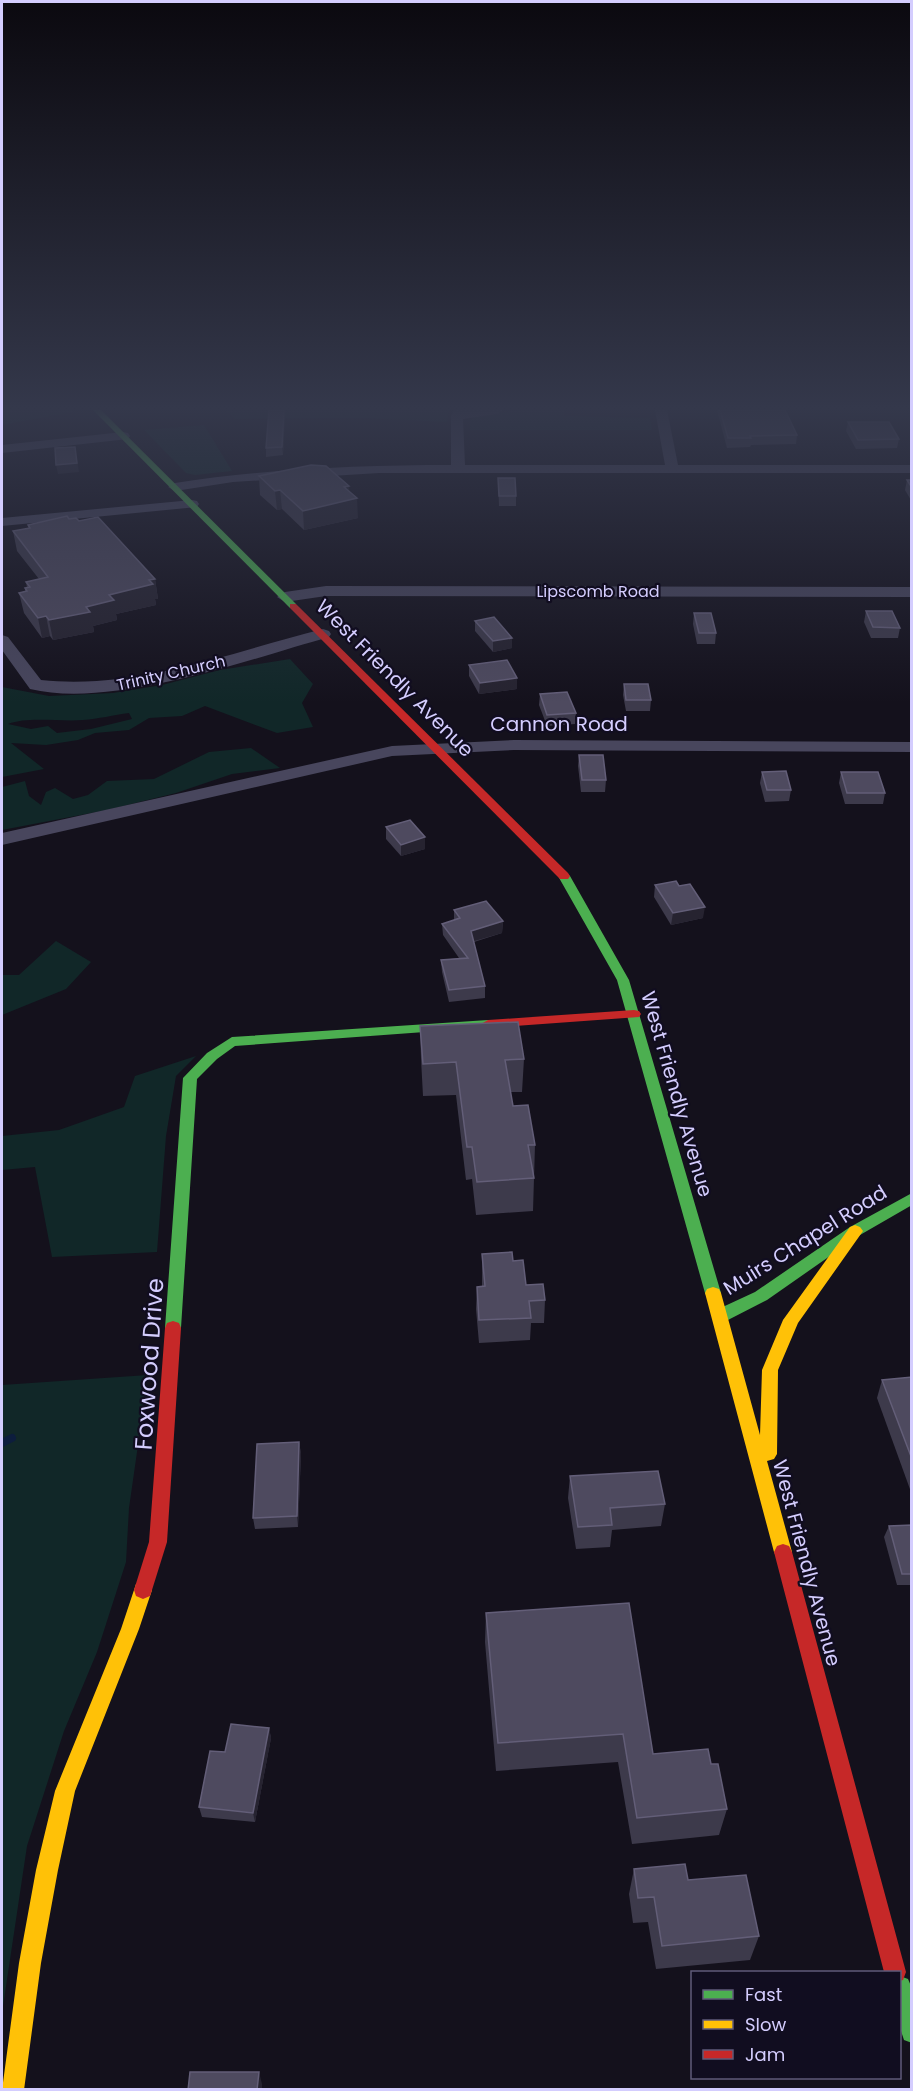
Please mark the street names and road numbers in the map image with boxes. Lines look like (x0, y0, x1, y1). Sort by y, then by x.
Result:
street label: Lipscomb Road (536, 580, 660, 603)
street label: West Friendly Avenue (310, 593, 480, 763)
street label: Trinity Church (115, 649, 227, 697)
street label: Cannon Road (490, 710, 628, 738)
street label: West Friendly Avenue (634, 988, 720, 1200)
street label: Muirs Chapel Road (718, 1178, 892, 1302)
street label: Foxwood Drive (127, 1277, 171, 1451)
street label: West Friendly Avenue (766, 1457, 848, 1669)

